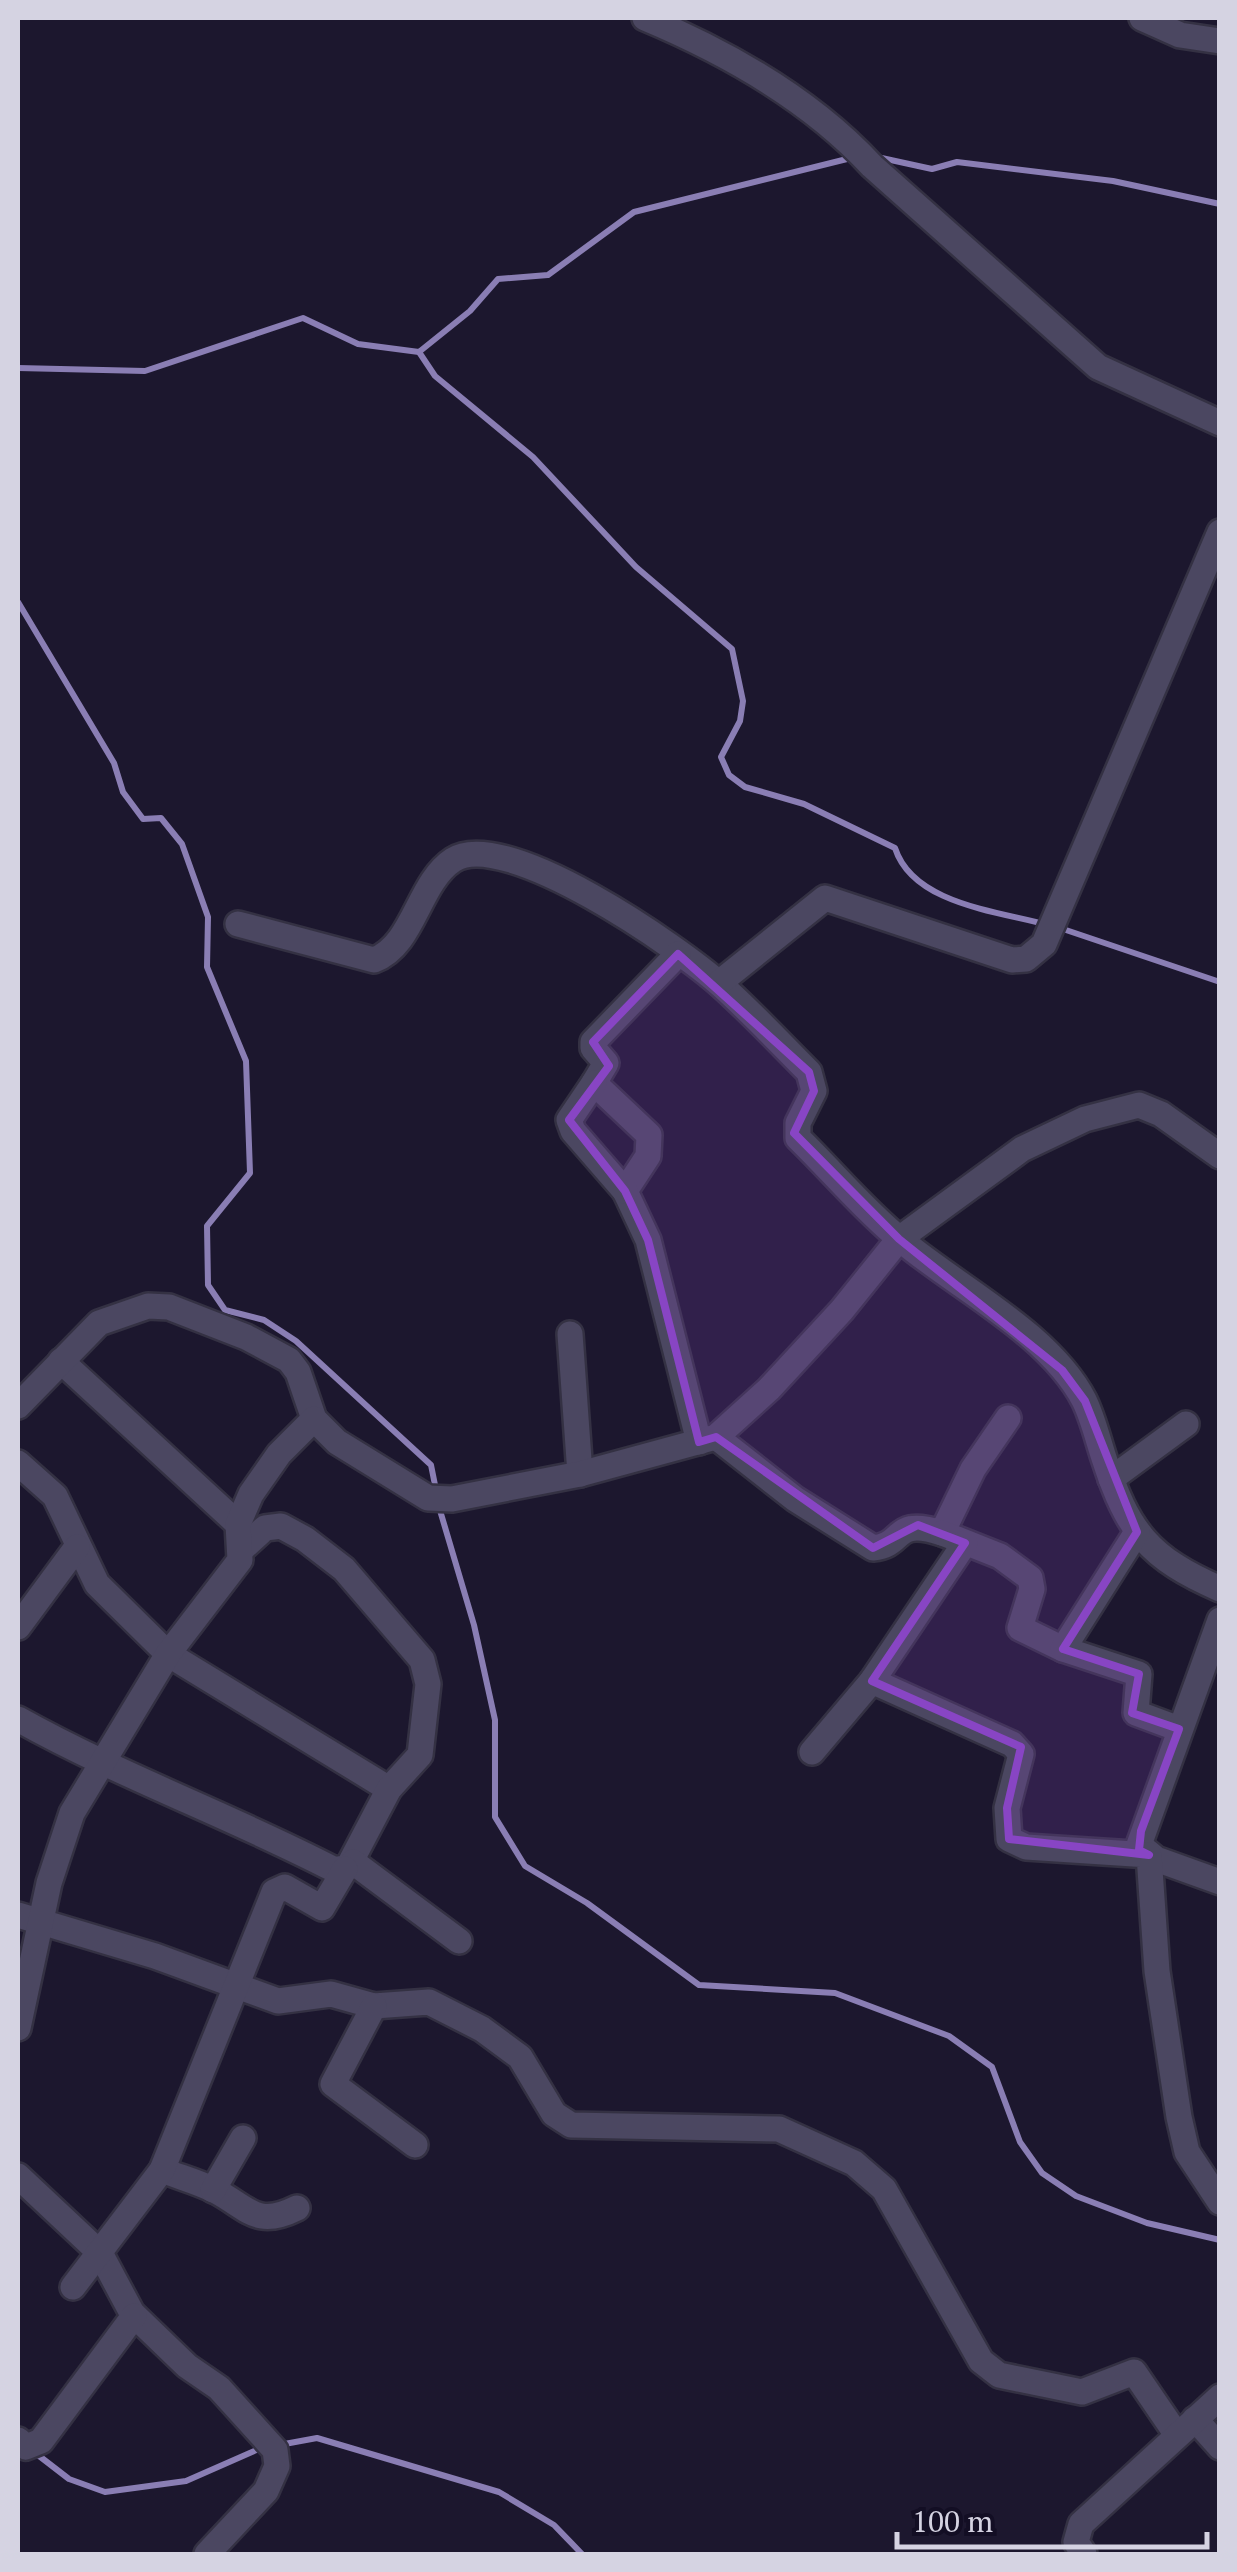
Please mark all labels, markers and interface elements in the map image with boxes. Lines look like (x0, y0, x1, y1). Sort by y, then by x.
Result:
scale bar (897, 2487, 1207, 2549)
text: 100 m (912, 2501, 993, 2541)

